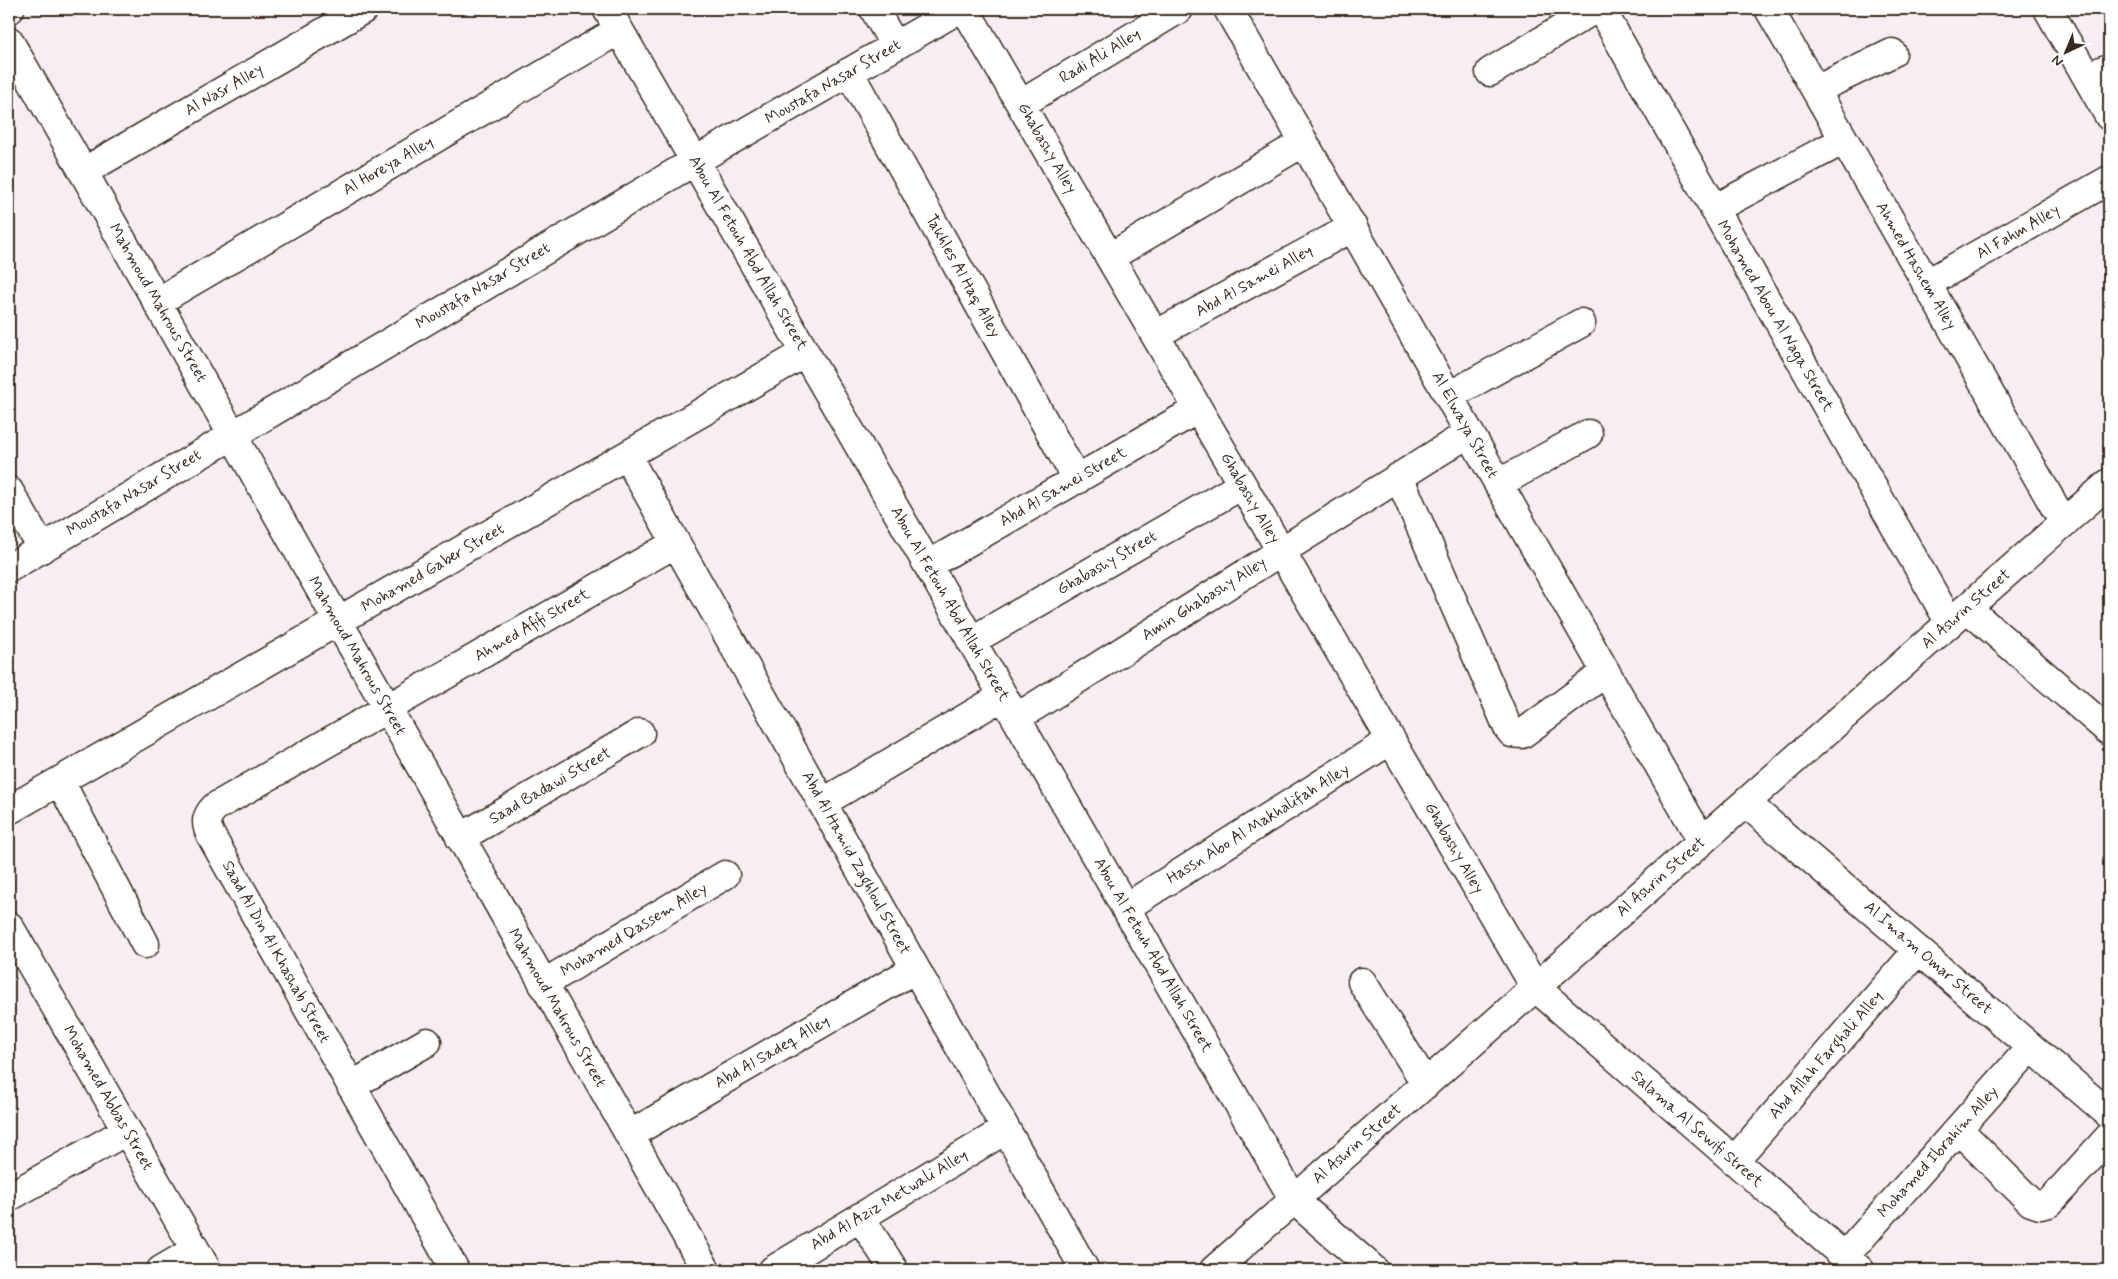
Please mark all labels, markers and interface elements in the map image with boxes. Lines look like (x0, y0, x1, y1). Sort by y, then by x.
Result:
street label: Radi Ali Alley (1056, 24, 1144, 88)
north arrow (2040, 28, 2090, 78)
street label: Moustafa Nasar Street (761, 35, 905, 129)
text: N (2048, 51, 2067, 70)
street label: Al Nasr Alley (181, 59, 267, 121)
street label: Ghabashy Alley (1013, 99, 1081, 197)
street label: Al Horeya Alley (339, 132, 437, 200)
street label: Abou Al Fetouh Abd Allah Street (683, 152, 813, 355)
street label: Ahmed Hashem Alley (1871, 198, 1961, 334)
street label: Al Fahm Alley (1973, 200, 2063, 264)
street label: Takhles Al Haq Alley (920, 211, 1006, 341)
street label: Mohamed Abou Al Naga Street (1711, 216, 1839, 417)
street label: Mahmoud Mahrous Street (104, 220, 212, 386)
street label: Moustafa Nasar Street (412, 238, 554, 334)
street label: Abd Al Samei Alley (1192, 240, 1316, 322)
street label: Al Elwaya Street (1427, 368, 1503, 482)
street label: Abd Al Samei Street (996, 442, 1131, 532)
street label: Moustafa Nasar Street (63, 445, 205, 541)
street label: Ghabashy Alley (1216, 449, 1284, 547)
street label: Abou Al Fetouh Abd Allah Street (885, 503, 1015, 706)
street label: Mohamed Gaber Street (358, 518, 508, 618)
street label: Ghabashy Street (1053, 526, 1161, 600)
street label: Amin Ghabashy Alley (1138, 552, 1270, 646)
street label: Al Ashrin Street (1917, 564, 2016, 654)
street label: Mahmoud Mahrous Street (303, 573, 411, 739)
street label: Ahmed Afifi Street (471, 583, 594, 667)
street label: Saad Badawi Street (485, 742, 615, 829)
street label: Hassn Abo Al Makhalifah Alley (1163, 759, 1353, 889)
street label: Abd Al Hamid Zaghloul Street (796, 768, 915, 959)
street label: Ghabashy Alley (1420, 799, 1488, 897)
street label: Al Ashrin Street (1612, 832, 1711, 922)
street label: Abou Al Fetouh Abd Allah Street (1088, 854, 1218, 1057)
street label: Saad Al Din Al Khashab Street (217, 857, 335, 1047)
street label: Mohamed Qassem Alley (557, 878, 711, 982)
street label: Al Imam Omar Street (1859, 896, 1997, 1020)
street label: Mahmoud Mahrous Street (503, 925, 611, 1091)
street label: Abd Allah Farghali Alley (1764, 986, 1888, 1124)
street label: Abd Al Sadeq Alley (711, 1011, 833, 1093)
street label: Mohamed Abbas Street (58, 1022, 158, 1174)
street label: Salama Al Sewifi Street (1627, 1066, 1768, 1193)
street label: Mohamed Ibrahim Alley (1873, 1082, 2003, 1222)
street label: Al Ashrin Street (1308, 1099, 1407, 1189)
street label: Abd Al Aziz Metwali Alley (806, 1145, 972, 1255)

